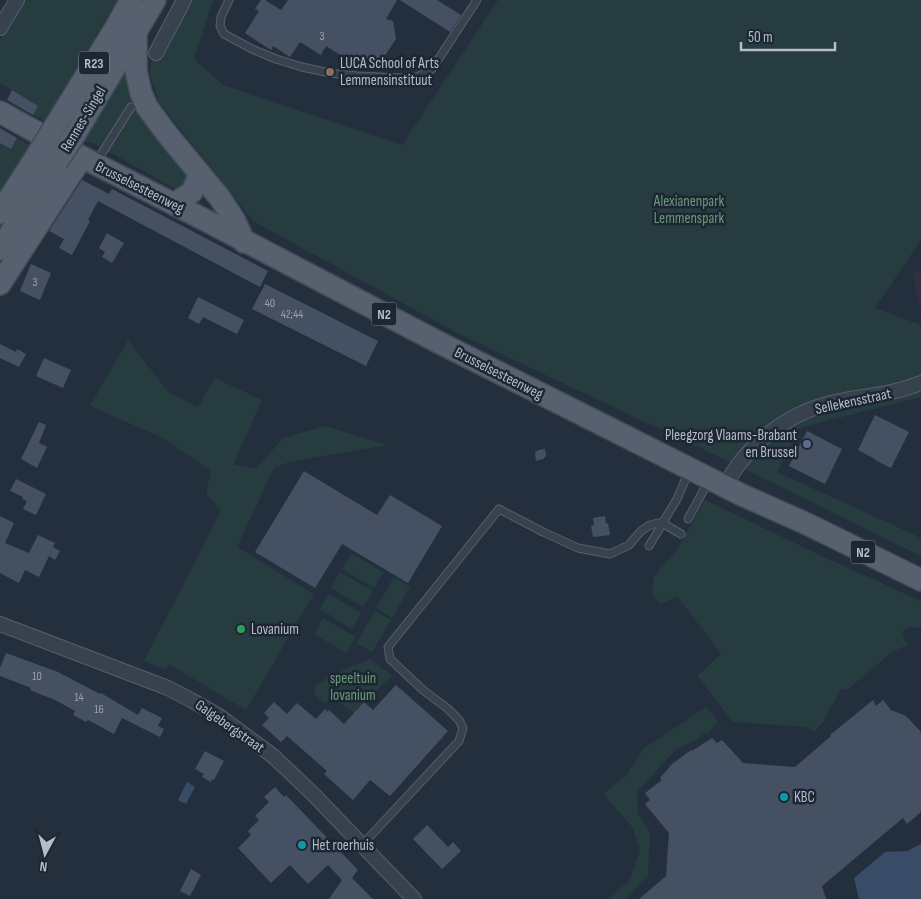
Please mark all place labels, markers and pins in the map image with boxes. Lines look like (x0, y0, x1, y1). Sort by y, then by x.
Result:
place label: LUCA School of Arts Lemmensinstituut (340, 54, 439, 90)
marker: LUCA School of Arts Lemmensinstituut (324, 66, 336, 78)
place label: Pleegzorg Vlaams-Brabant en Brussel (665, 426, 797, 462)
marker: Pleegzorg Vlaams-Brabant en Brussel (801, 438, 813, 450)
place label: Lovanium (251, 620, 299, 639)
marker: Lovanium (235, 623, 247, 635)
place label: KBC (794, 788, 815, 807)
marker: KBC (778, 791, 790, 803)
place label: Het roerhuis (312, 836, 374, 855)
marker: Het roerhuis (296, 839, 308, 851)

